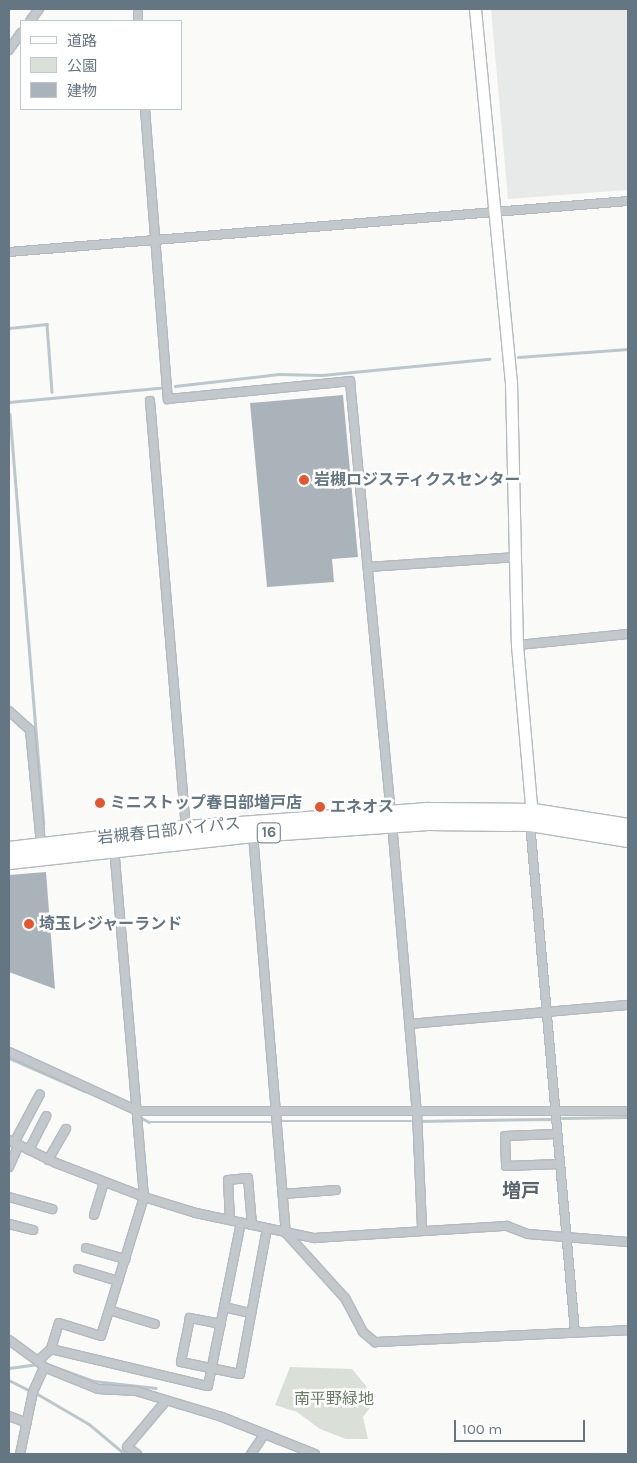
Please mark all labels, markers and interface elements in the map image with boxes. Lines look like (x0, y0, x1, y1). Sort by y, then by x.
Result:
legend (20, 20, 182, 110)
text: 道路 (67, 32, 97, 50)
text: 公園 (67, 57, 97, 75)
text: 建物 (67, 82, 97, 100)
place label: 岩槻ロジスティクスセンター (314, 470, 522, 490)
marker: 岩槻ロジスティクスセンター (298, 474, 310, 486)
place label: ミニストップ春日部増戸店 (110, 793, 302, 813)
marker: ミニストップ春日部増戸店 (94, 797, 106, 809)
place label: エネオス (330, 797, 394, 817)
marker: エネオス (314, 801, 326, 813)
street label: 岩槻春日部バイパス (96, 814, 242, 848)
road number: 16 (256, 820, 282, 846)
place label: 埼玉レジャーランド (39, 914, 183, 934)
marker: 埼玉レジャーランド (23, 918, 35, 930)
district label: 増戸 (502, 1181, 540, 1203)
park label: 南平野緑地 (294, 1389, 374, 1409)
scale bar (457, 1410, 588, 1442)
text: 100 m (462, 1420, 502, 1438)

